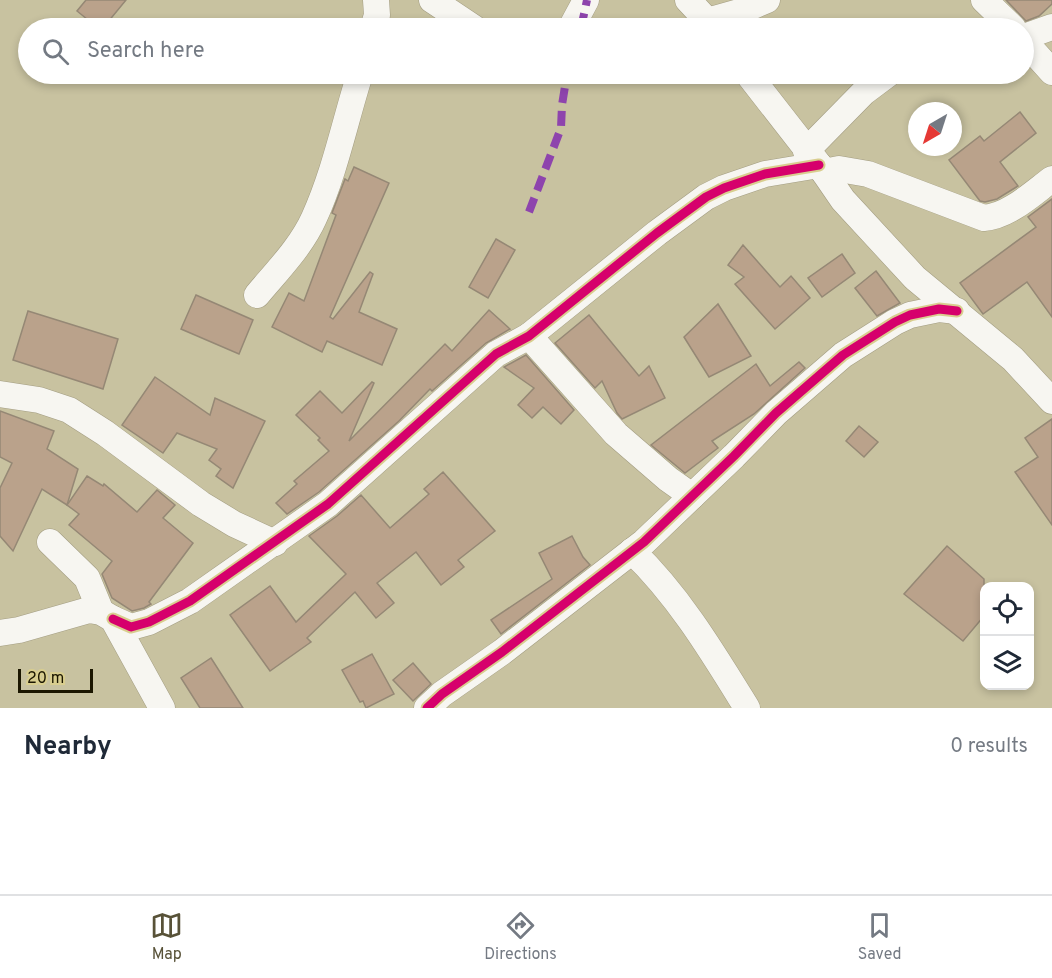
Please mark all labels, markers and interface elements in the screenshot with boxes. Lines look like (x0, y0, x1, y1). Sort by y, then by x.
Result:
search box (18, 18, 1034, 84)
icon: search (39, 35, 72, 68)
text: Search here (87, 38, 205, 65)
north arrow (908, 102, 962, 156)
map controls (980, 582, 1034, 690)
button: locate (980, 582, 1034, 636)
button: layers (980, 636, 1034, 690)
scale bar (18, 666, 93, 694)
text: 20 m (27, 669, 64, 689)
text: Nearby (24, 731, 112, 764)
text: 0 results (950, 734, 1028, 760)
tab: Map (150, 909, 183, 965)
tab: Directions (484, 909, 557, 965)
tab: Saved (858, 909, 902, 965)

